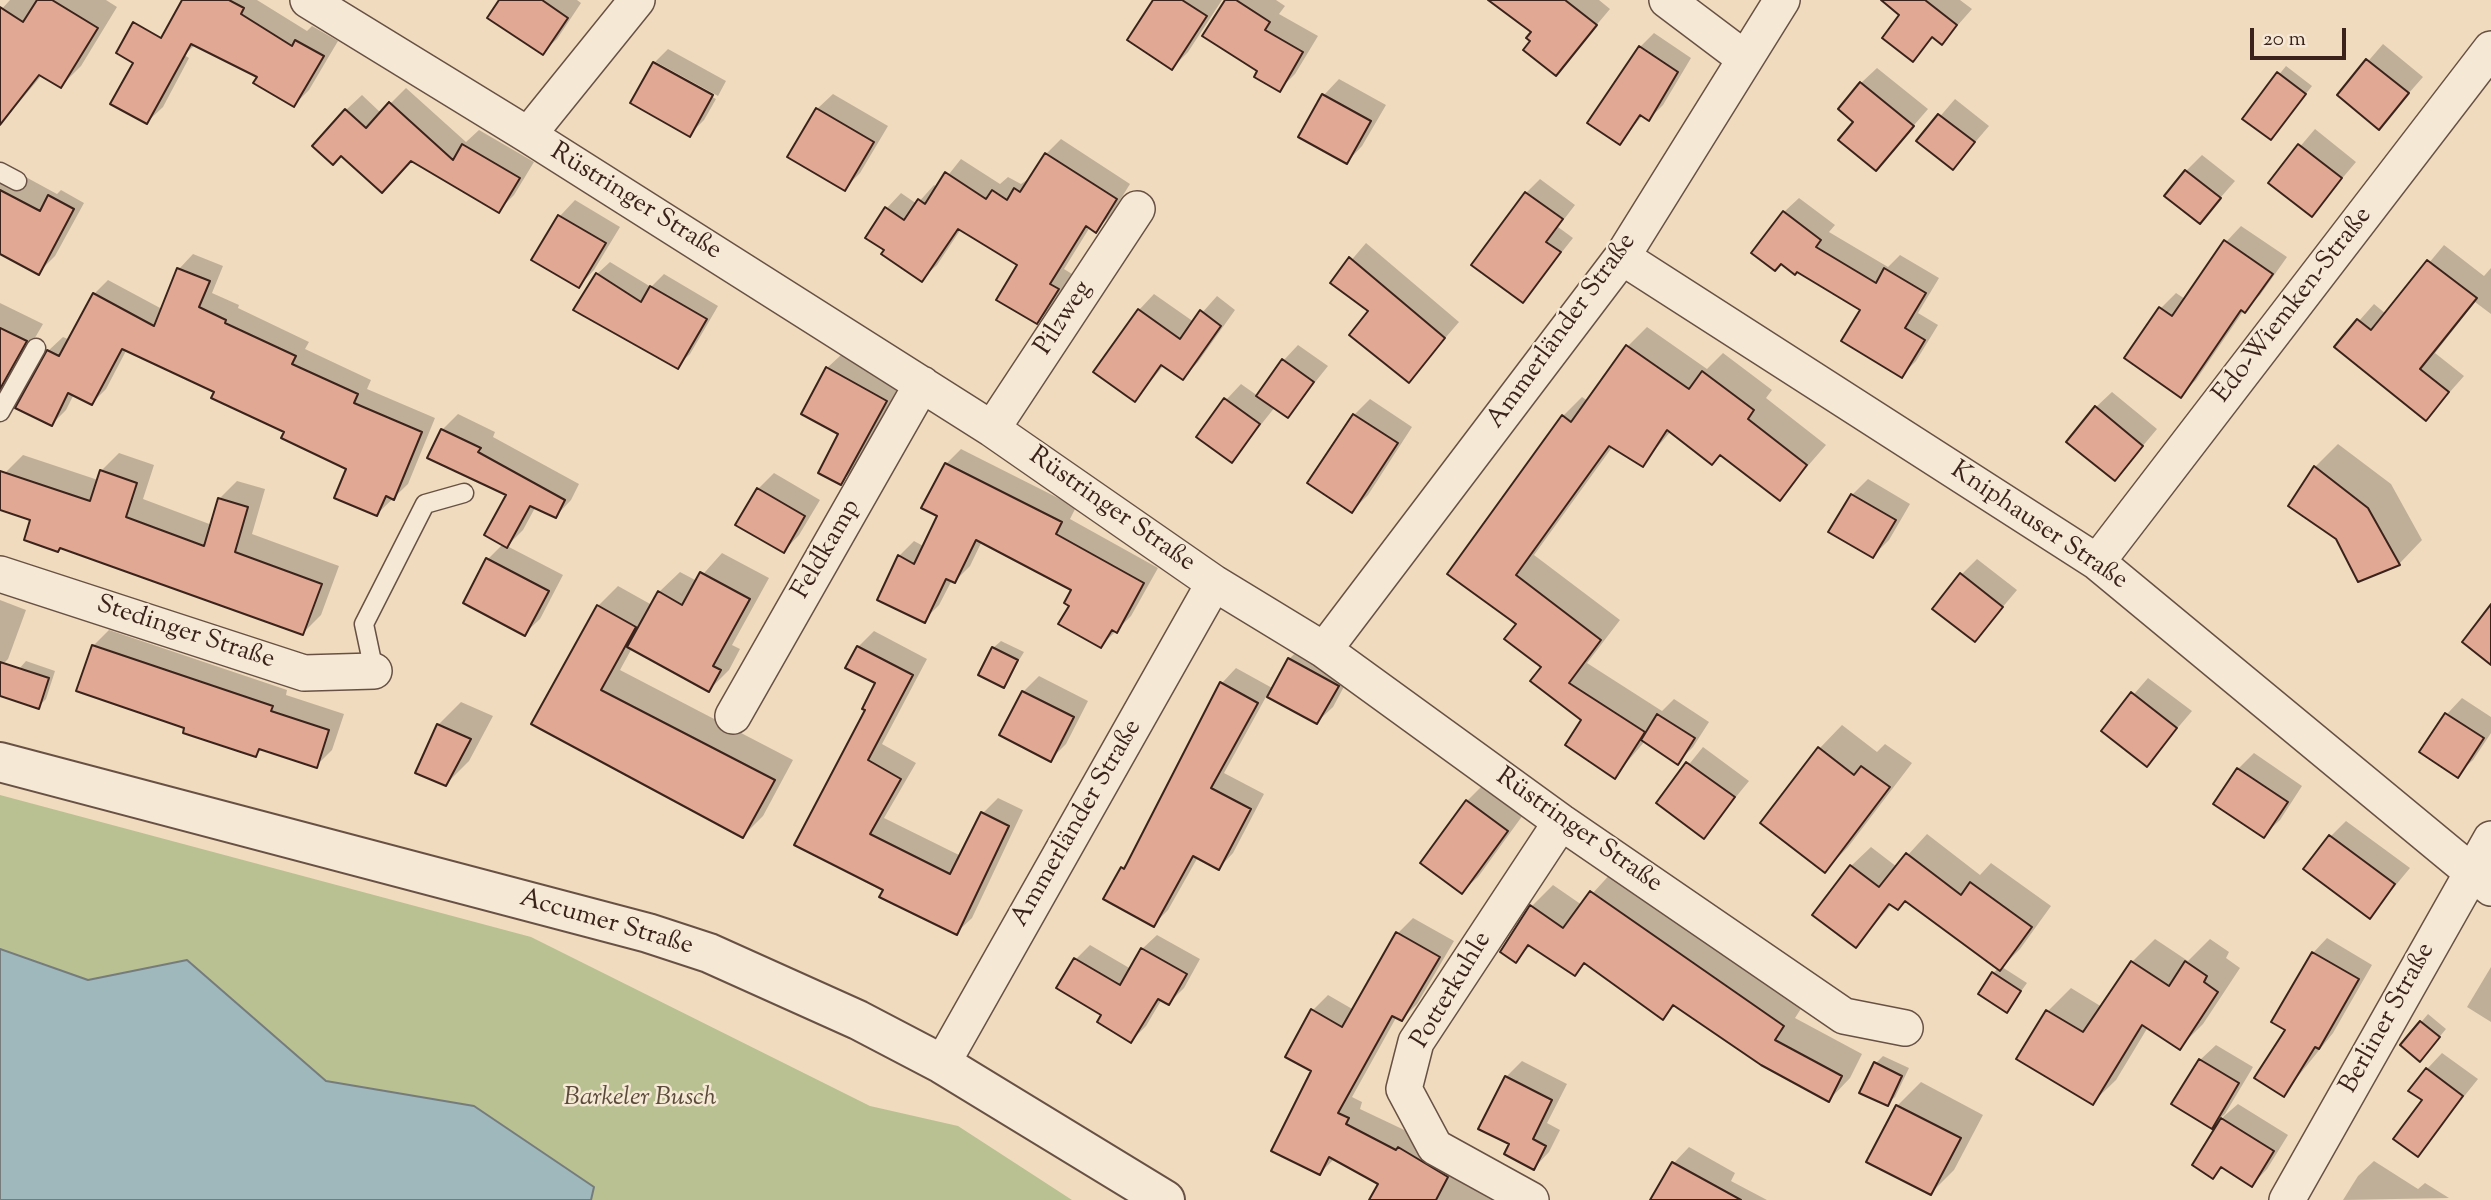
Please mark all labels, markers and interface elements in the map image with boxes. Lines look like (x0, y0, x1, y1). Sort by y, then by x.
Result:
scale bar (2253, 14, 2349, 58)
text: 20 m (2263, 25, 2306, 55)
street label: Rüstringer Straße (544, 138, 726, 268)
street label: Edo-Wiemken-Straße (2208, 202, 2380, 410)
street label: Ammerländer Straße (1482, 228, 1644, 436)
street label: Pilzweg (1030, 276, 1100, 362)
street label: Rüstringer Straße (1022, 442, 1200, 580)
street label: Kniphauser Straße (1943, 456, 2133, 598)
street label: Feldkamp (787, 495, 869, 605)
street label: Stedinger Straße (92, 590, 278, 678)
street label: Ammerländer Straße (1006, 715, 1150, 933)
street label: Rüstringer Straße (1489, 763, 1667, 901)
street label: Accumer Straße (516, 884, 696, 964)
street label: Potterkuhle (1406, 927, 1500, 1055)
street label: Berliner Straße (2335, 938, 2443, 1100)
park label: Barkeler Busch (564, 1084, 716, 1116)

